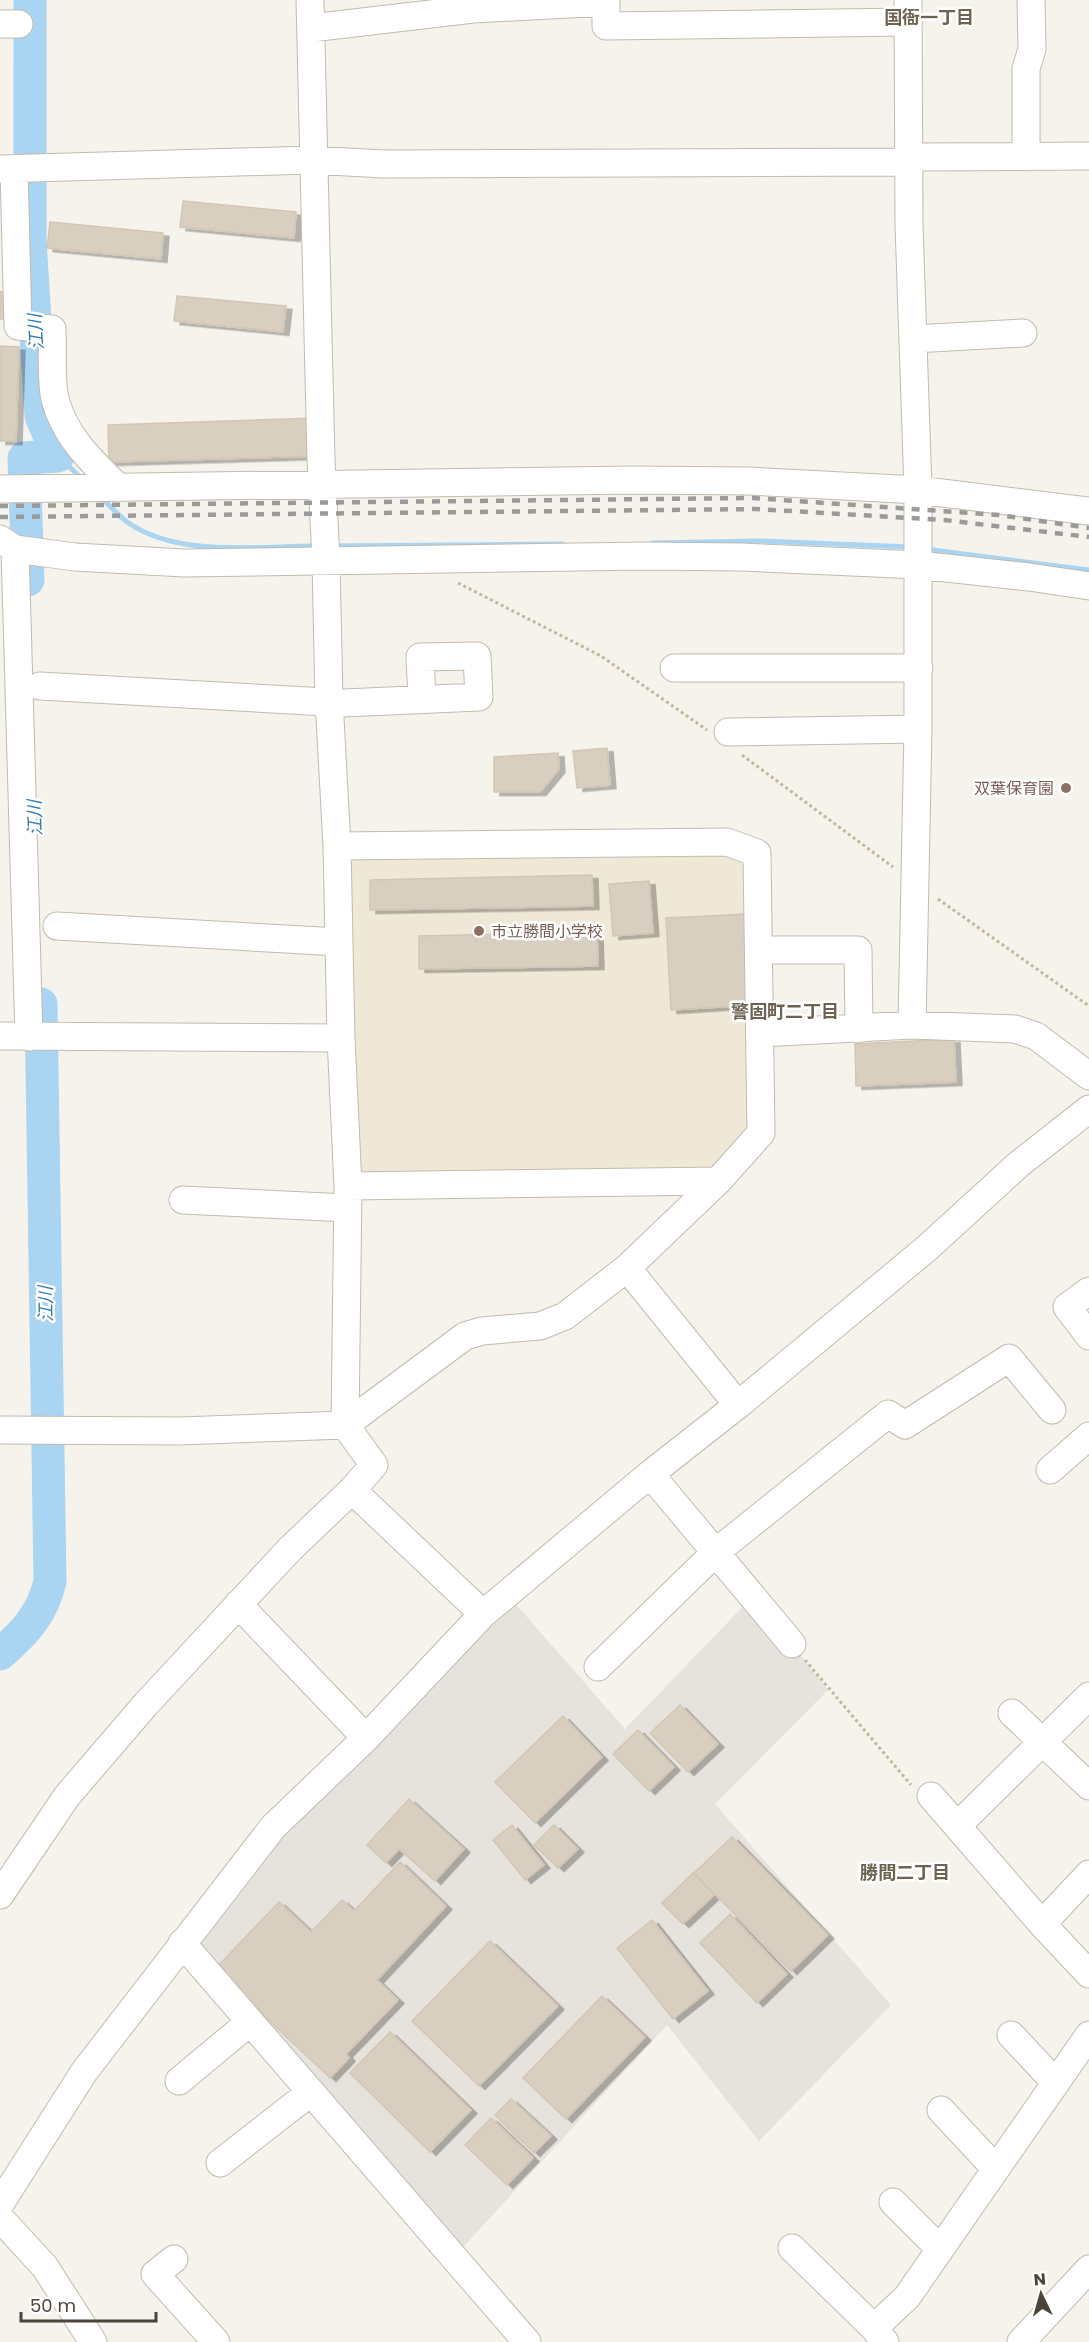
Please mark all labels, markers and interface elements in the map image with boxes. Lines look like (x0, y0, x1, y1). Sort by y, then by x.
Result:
district label: 国衙一丁目 (884, 5, 974, 30)
water label: 江川 (22, 311, 49, 351)
place label: 双葉保育園 (974, 777, 1054, 800)
marker: 双葉保育園 (1059, 781, 1073, 795)
water label: 江川 (21, 798, 48, 836)
place label: 市立勝間小学校 (491, 920, 603, 943)
marker: 市立勝間小学校 (472, 924, 486, 938)
district label: 警固町二丁目 (731, 999, 839, 1024)
water label: 江川 (33, 1284, 58, 1322)
district label: 勝間二丁目 (860, 1860, 950, 1885)
north arrow (1011, 2264, 1071, 2324)
text: N (1033, 2268, 1047, 2292)
scale bar (21, 2285, 156, 2323)
text: 50 m (30, 2293, 76, 2318)

